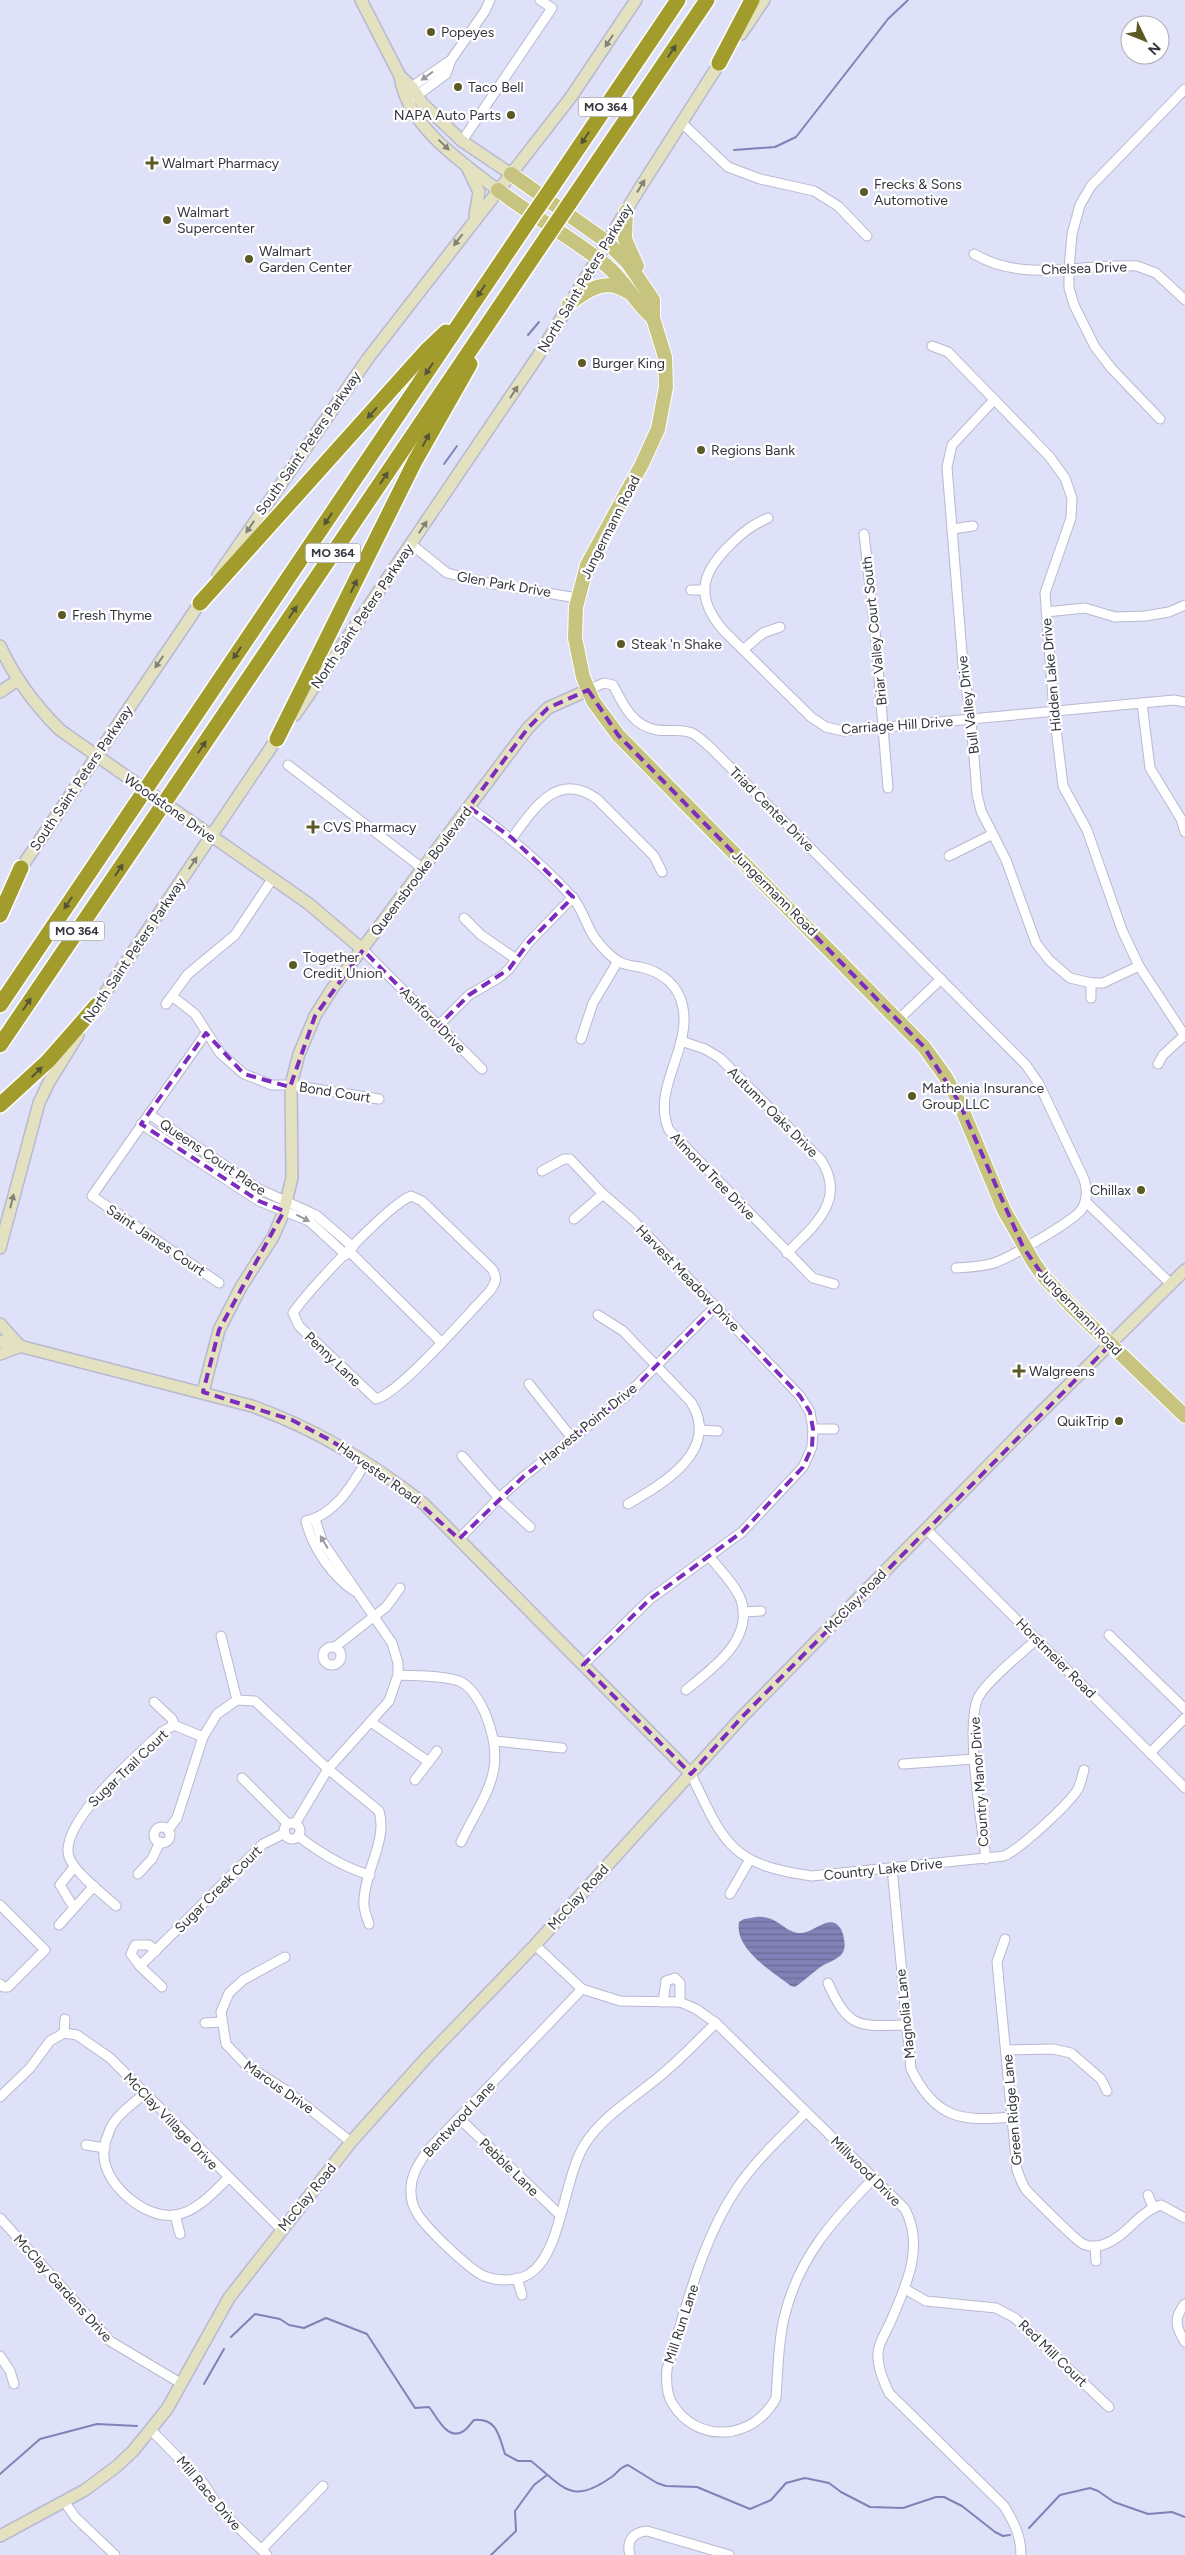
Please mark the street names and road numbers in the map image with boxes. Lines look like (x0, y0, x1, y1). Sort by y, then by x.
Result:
road number: MO 364 (578, 98, 634, 116)
street label: North Saint Peters Parkway (534, 200, 637, 356)
street label: Chelsea Drive (1041, 258, 1128, 278)
street label: South Saint Peters Parkway (252, 368, 365, 518)
street label: Jungermann Road (577, 473, 644, 582)
street label: North Saint Peters Parkway (308, 540, 418, 692)
road number: MO 364 (306, 544, 360, 562)
street label: Briar Valley Court South (858, 555, 891, 706)
street label: Glen Park Drive (456, 568, 553, 601)
street label: Hidden Lake Drive (1038, 617, 1065, 732)
street label: Bull Valley Drive (954, 654, 983, 755)
street label: South Saint Peters Parkway (26, 702, 137, 854)
street label: Carriage Hill Drive (840, 713, 954, 738)
street label: Triad Center Drive (726, 763, 818, 856)
street label: Woodstone Drive (120, 770, 219, 847)
street label: Queensbrooke Boulevard (367, 803, 476, 939)
street label: Jungermann Road (728, 847, 821, 940)
street label: North Saint Peters Parkway (80, 874, 190, 1026)
road number: MO 364 (50, 921, 104, 940)
street label: Ashford Drive (396, 984, 469, 1057)
street label: Autumn Oaks Drive (724, 1064, 822, 1161)
street label: Bond Court (298, 1078, 372, 1107)
street label: Queens Court Place (156, 1115, 270, 1200)
street label: Almond Tree Drive (667, 1129, 759, 1224)
street label: Saint James Court (103, 1201, 208, 1280)
street label: Harvest Meadow Drive (632, 1221, 743, 1336)
street label: Jungermann Road (1034, 1266, 1125, 1359)
street label: Penny Lane (301, 1328, 365, 1391)
street label: Harvest Point Drive (536, 1380, 641, 1469)
street label: Harvester Road (334, 1439, 423, 1508)
street label: McClay Road (821, 1566, 890, 1637)
street label: Horstmeier Road (1012, 1615, 1099, 1702)
street label: Country Manor Drive (966, 1716, 993, 1847)
street label: Sugar Trail Court (85, 1726, 172, 1811)
street label: Sugar Creek Court (171, 1842, 266, 1937)
street label: Country Lake Drive (823, 1855, 944, 1884)
street label: McClay Road (544, 1861, 612, 1934)
street label: Magnolia Lane (892, 1968, 919, 2060)
street label: Green Ridge Lane (999, 2053, 1026, 2166)
street label: Marcus Drive (240, 2057, 317, 2118)
street label: McClay Village Drive (120, 2069, 222, 2174)
street label: Bentwood Lane (420, 2077, 499, 2161)
street label: Millwood Drive (827, 2133, 905, 2210)
street label: Pebble Lane (475, 2135, 542, 2200)
street label: McClay Road (275, 2160, 340, 2235)
street label: McClay Gardens Drive (10, 2231, 116, 2346)
street label: Mill Run Lane (661, 2282, 702, 2366)
street label: Red Mill Court (1015, 2316, 1091, 2390)
street label: Mill Race Drive (173, 2453, 245, 2534)

